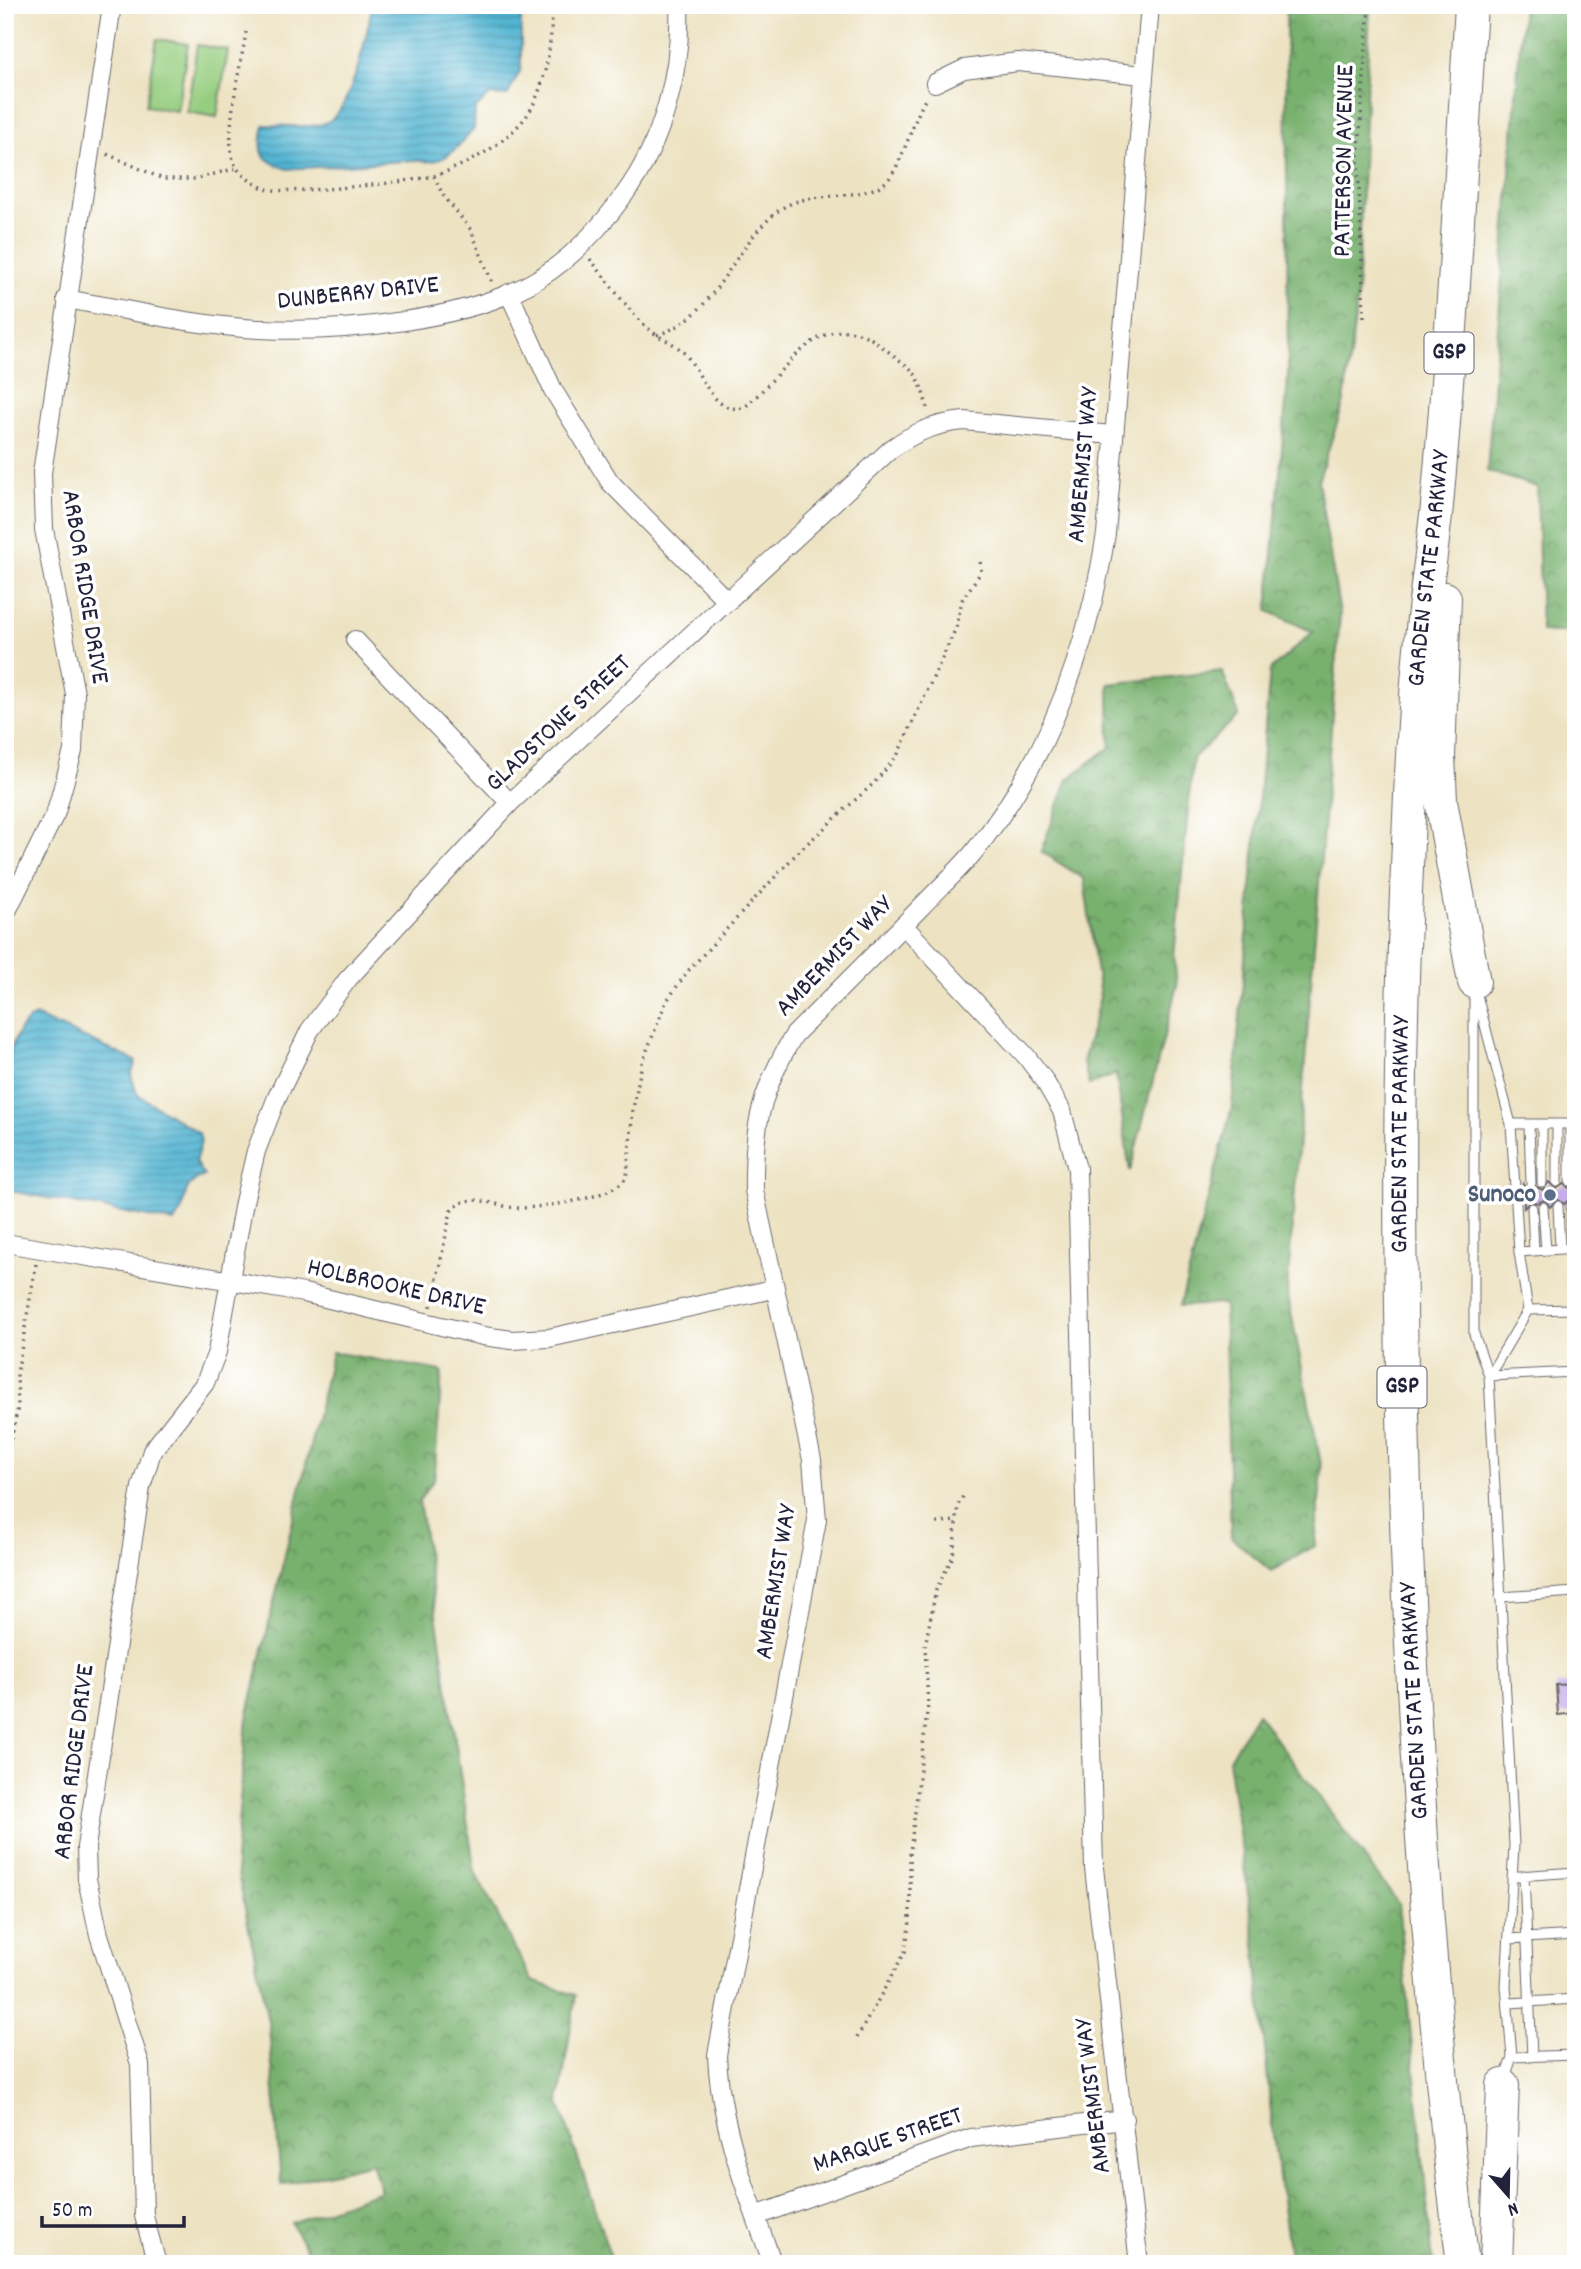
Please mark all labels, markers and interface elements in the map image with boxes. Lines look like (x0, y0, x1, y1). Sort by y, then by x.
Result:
street label: PATTERSON AVENUE (1325, 64, 1365, 257)
street label: DUNBERRY DRIVE (275, 267, 441, 321)
road number: GSP (1424, 332, 1474, 374)
street label: AMBERMIST WAY (1059, 384, 1109, 544)
street label: GARDEN STATE PARKWAY (1398, 447, 1460, 688)
street label: ARBOR RIDGE DRIVE (50, 487, 118, 687)
street label: GLADSTONE STREET (478, 646, 641, 801)
street label: AMBERMIST WAY (768, 887, 904, 1026)
street label: GARDEN STATE PARKWAY (1382, 1014, 1421, 1254)
place label: Sunoco (1468, 1177, 1536, 1214)
marker: Sunoco (1542, 1187, 1558, 1203)
street label: HOLBROOKE DRIVE (303, 1250, 489, 1327)
road number: GSP (1378, 1366, 1426, 1408)
street label: AMBERMIST WAY (747, 1501, 808, 1662)
street label: GARDEN STATE PARKWAY (1390, 1580, 1440, 1821)
street label: ARBOR RIDGE DRIVE (45, 1662, 105, 1862)
street label: AMBERMIST WAY (1066, 2015, 1122, 2176)
street label: MARQUE STREET (808, 2098, 968, 2184)
north arrow (1472, 2160, 1542, 2230)
scale bar (42, 2185, 184, 2229)
text: N (1504, 2193, 1522, 2222)
text: 50 m (52, 2197, 92, 2227)

